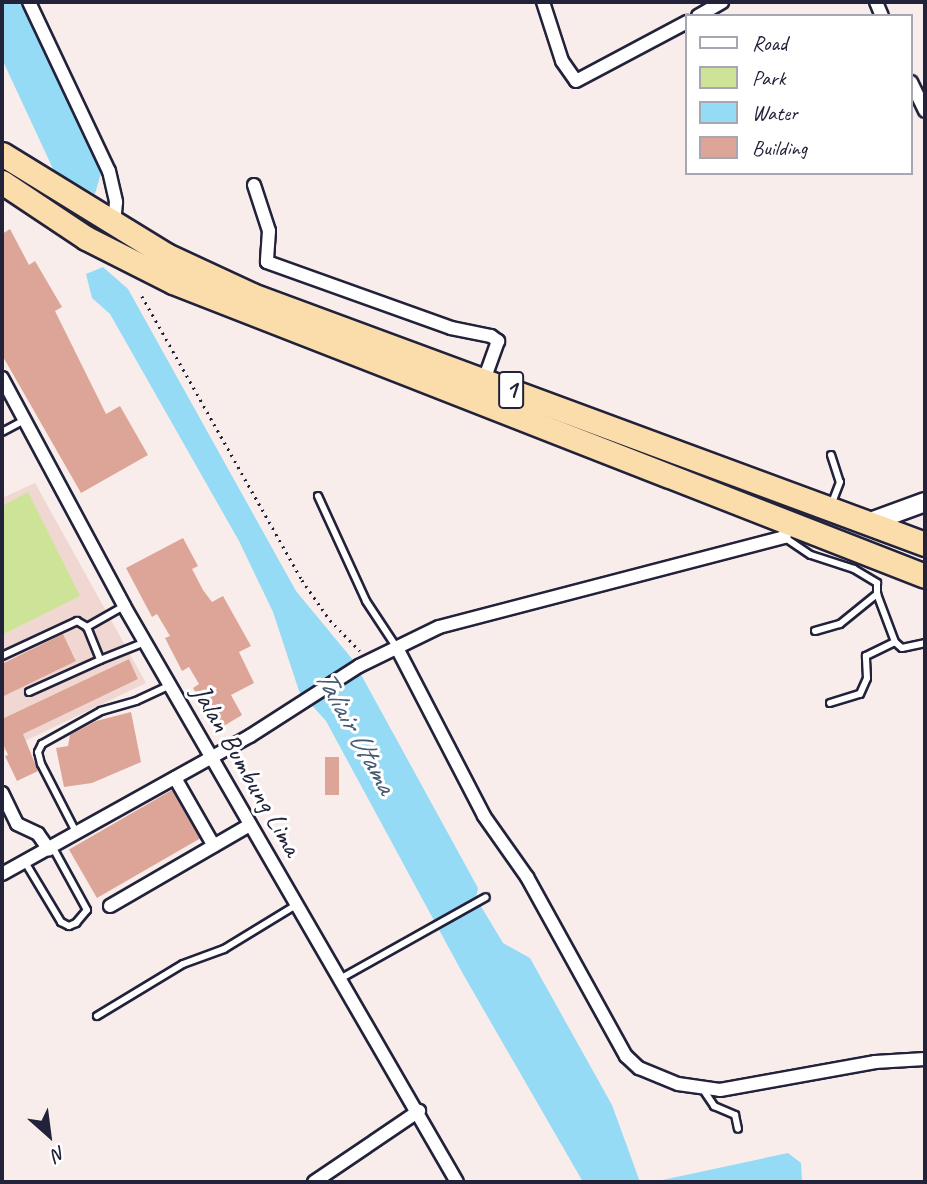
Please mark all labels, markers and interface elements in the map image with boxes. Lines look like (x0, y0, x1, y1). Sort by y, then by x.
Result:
legend (685, 14, 913, 175)
text: Road (752, 30, 787, 56)
text: Park (752, 65, 785, 91)
text: Water (752, 100, 798, 126)
text: Building (752, 135, 807, 161)
road number: 1 (497, 368, 525, 412)
water label: Taliair Utama (306, 661, 406, 801)
street label: Jalan Bumbung Lima (184, 678, 310, 862)
north arrow (14, 1100, 84, 1170)
text: N (48, 1140, 70, 1167)

